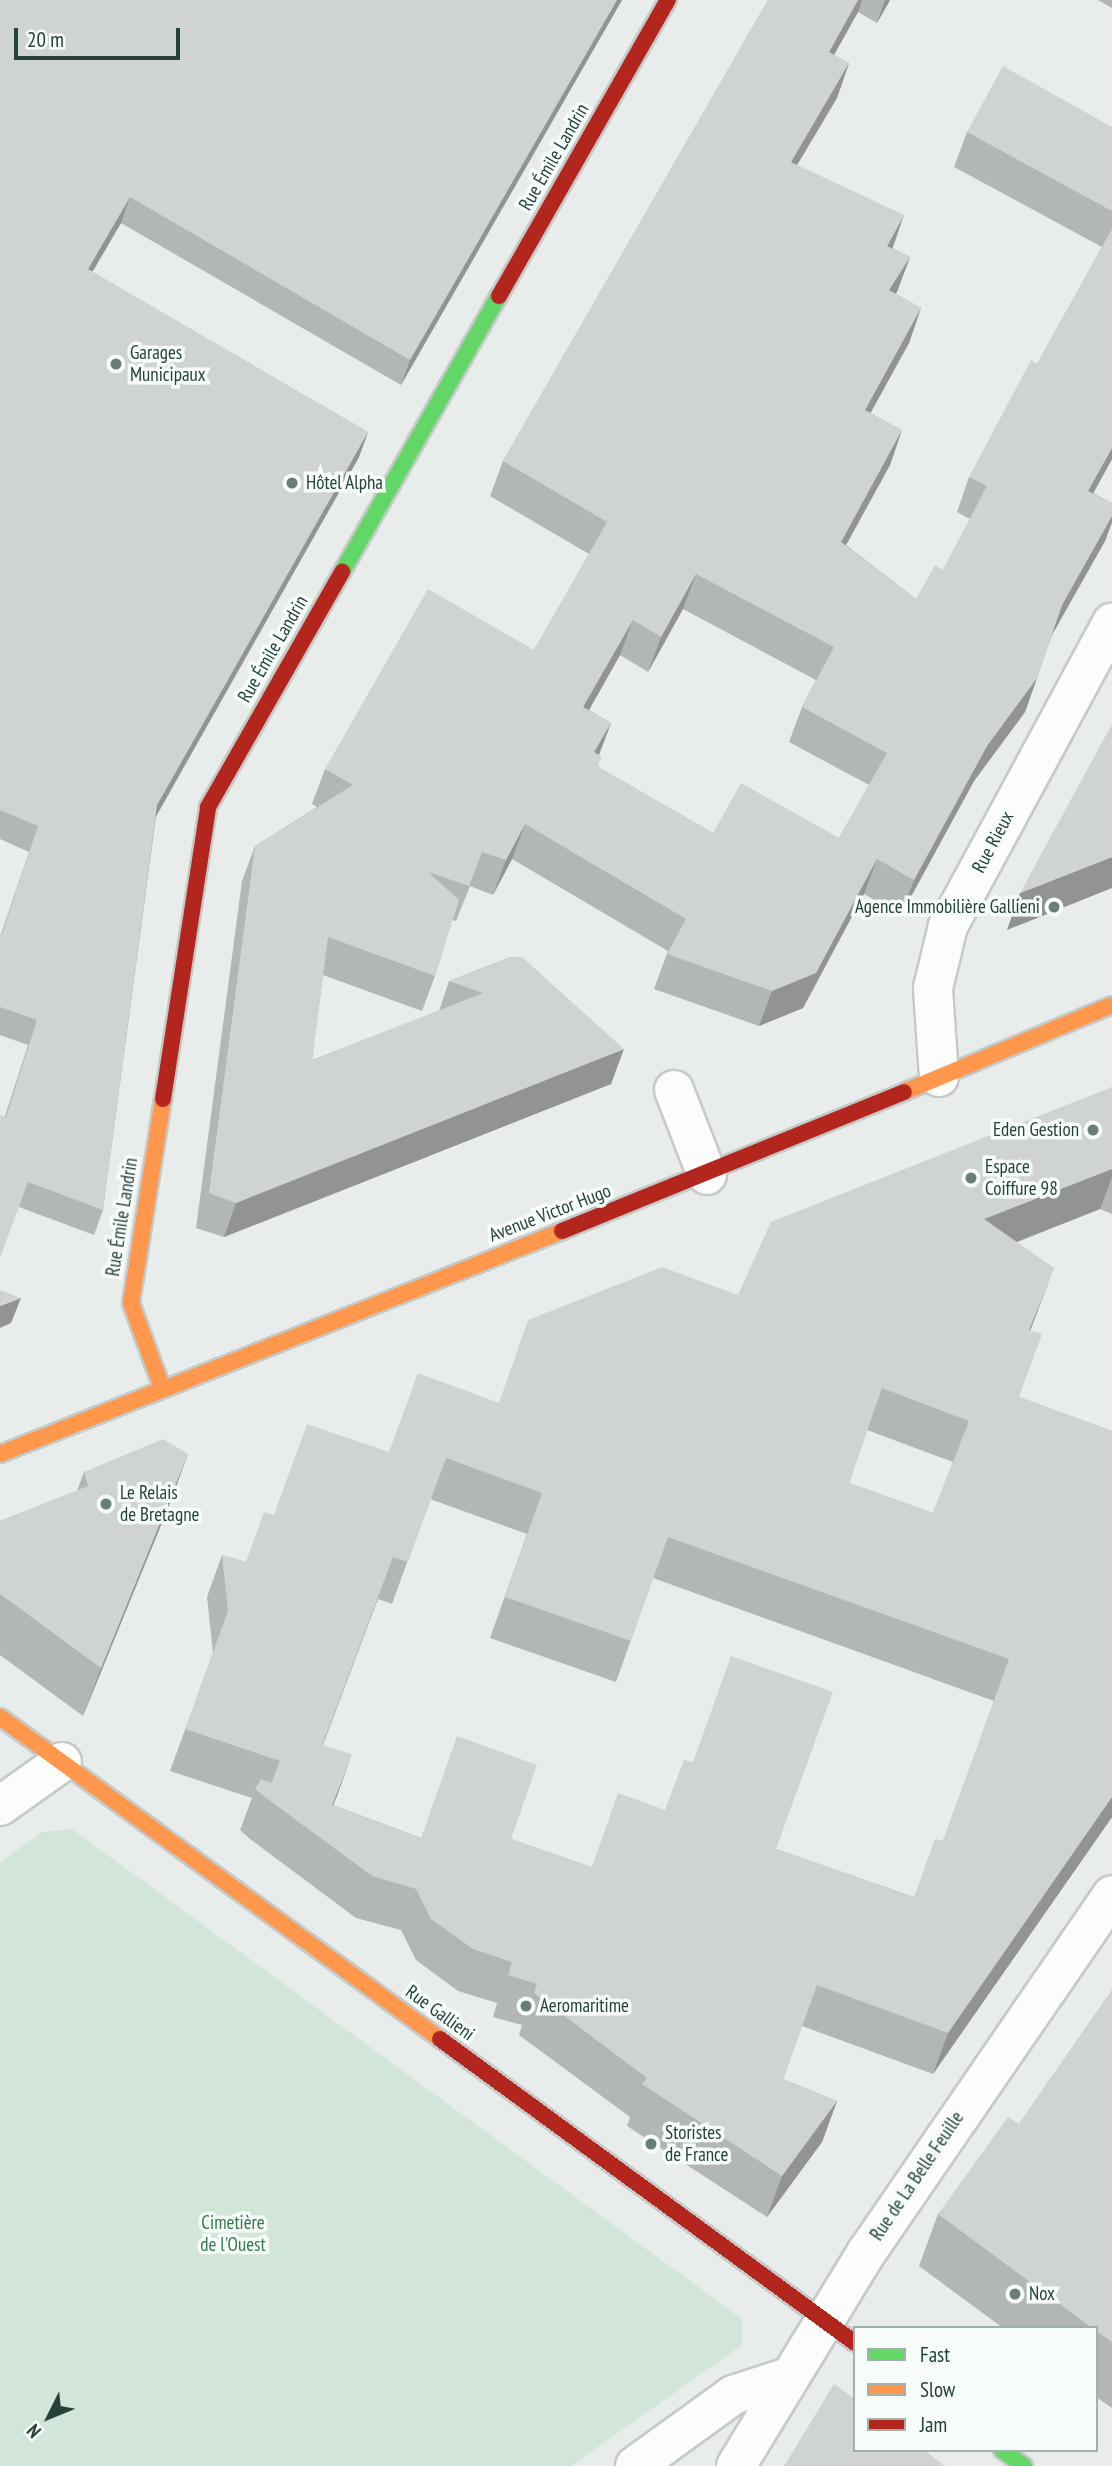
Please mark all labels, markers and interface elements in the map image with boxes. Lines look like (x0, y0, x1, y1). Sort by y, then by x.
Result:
scale bar (18, 14, 184, 58)
text: 20 m (27, 26, 64, 53)
street label: Rue Émile Landrin (514, 99, 594, 215)
place label: Garages Municipaux (130, 342, 206, 386)
marker: Garages Municipaux (108, 356, 124, 372)
place label: Hôtel Alpha (306, 472, 383, 494)
marker: Hôtel Alpha (284, 475, 300, 491)
street label: Rue Émile Landrin (233, 591, 313, 707)
street label: Rue Rieux (967, 807, 1019, 877)
place label: Agence Immobilière Gallieni (855, 896, 1040, 918)
marker: Agence Immobilière Gallieni (1046, 899, 1062, 915)
place label: Eden Gestion (993, 1119, 1079, 1141)
marker: Eden Gestion (1085, 1122, 1101, 1138)
street label: Rue Émile Landrin (101, 1156, 143, 1278)
place label: Espace Coiffure 98 (985, 1156, 1058, 1200)
marker: Espace Coiffure 98 (963, 1170, 979, 1186)
street label: Avenue Victor Hugo (486, 1179, 614, 1247)
place label: Le Relais de Bretagne (120, 1482, 199, 1526)
marker: Le Relais de Bretagne (98, 1496, 114, 1512)
street label: Rue Gallieni (401, 1980, 479, 2046)
place label: Aeromaritime (540, 1995, 629, 2017)
marker: Aeromaritime (518, 1998, 534, 2014)
street label: Rue de La Belle Feuille (865, 2107, 969, 2245)
place label: Storistes de France (665, 2122, 728, 2166)
marker: Storistes de France (643, 2136, 659, 2152)
park label: Cimetière de l'Ouest (200, 2212, 266, 2256)
place label: Nox (1029, 2283, 1055, 2305)
marker: Nox (1007, 2286, 1023, 2302)
legend (853, 2326, 1098, 2452)
text: Fast (920, 2341, 950, 2368)
text: Slow (920, 2376, 955, 2403)
north arrow (14, 2382, 84, 2452)
text: Jam (920, 2411, 947, 2438)
text: N (21, 2419, 46, 2443)

